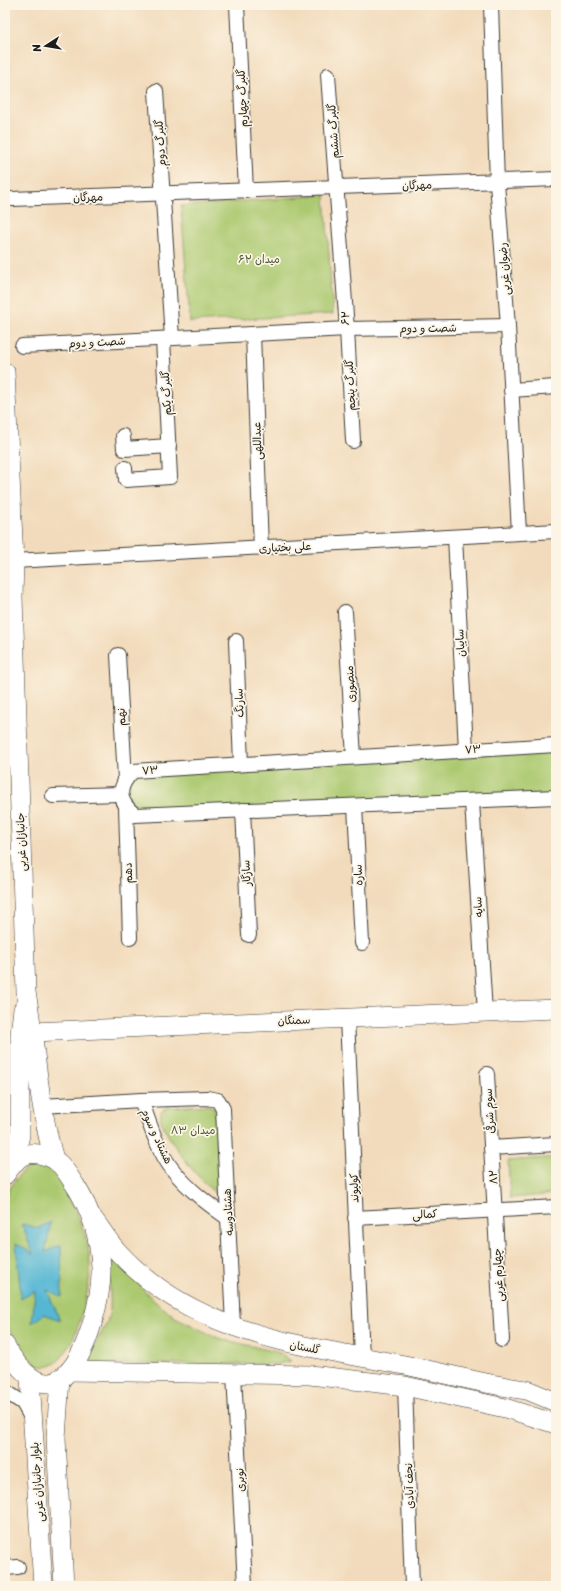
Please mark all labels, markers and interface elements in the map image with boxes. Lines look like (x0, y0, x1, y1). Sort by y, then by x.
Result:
north arrow (26, 26, 66, 66)
text: N (27, 42, 47, 55)
street label: گلبرگ چهارم (231, 68, 254, 128)
street label: گلبرگ ششم (322, 102, 345, 159)
street label: گلبرگ دوم (149, 118, 172, 167)
street label: مهرگان (402, 175, 432, 196)
street label: مهرگان (73, 187, 103, 208)
street label: رضوان غربی (493, 242, 516, 296)
park label: میدان ۶۲ (238, 250, 280, 269)
street label: ۶۲ (336, 311, 355, 325)
street label: شصت و دوم (399, 319, 457, 338)
street label: شصت و دوم (68, 332, 126, 353)
street label: گلبرگ پنجم (340, 358, 361, 411)
street label: گلبرگ یکم (156, 370, 177, 416)
street label: عبداللهی (247, 422, 268, 460)
street label: علی بختیاری (258, 537, 312, 558)
street label: سایبان (450, 628, 471, 658)
street label: منصوری (340, 665, 361, 703)
street label: سارنگ (229, 688, 250, 718)
street label: نهم (112, 708, 131, 726)
street label: ۷۳ (464, 740, 482, 759)
street label: ۷۳ (141, 760, 159, 781)
street label: جانبازان غربی (11, 812, 32, 872)
street label: سازگار (236, 859, 257, 888)
street label: دهم (119, 862, 138, 884)
street label: ساره (348, 864, 369, 886)
street label: سایه (468, 896, 489, 918)
street label: سمنگان (277, 1010, 311, 1031)
street label: سوم شرقی (479, 1088, 500, 1134)
street label: هشتاد و سوم (135, 1105, 178, 1167)
park label: میدان ۸۳ (171, 1121, 215, 1140)
street label: ۸۲ (484, 1169, 503, 1185)
street label: کولیوند (344, 1172, 365, 1203)
street label: هشتادوسه (218, 1188, 239, 1236)
street label: کمالی (412, 1204, 438, 1225)
street label: چهارم غربی (488, 1248, 509, 1302)
street label: گلستان (288, 1335, 322, 1360)
street label: بلوار جانبازان غربی (25, 1441, 50, 1523)
street label: نجف آبادی (399, 1463, 420, 1509)
street label: نوبری (230, 1467, 251, 1492)

